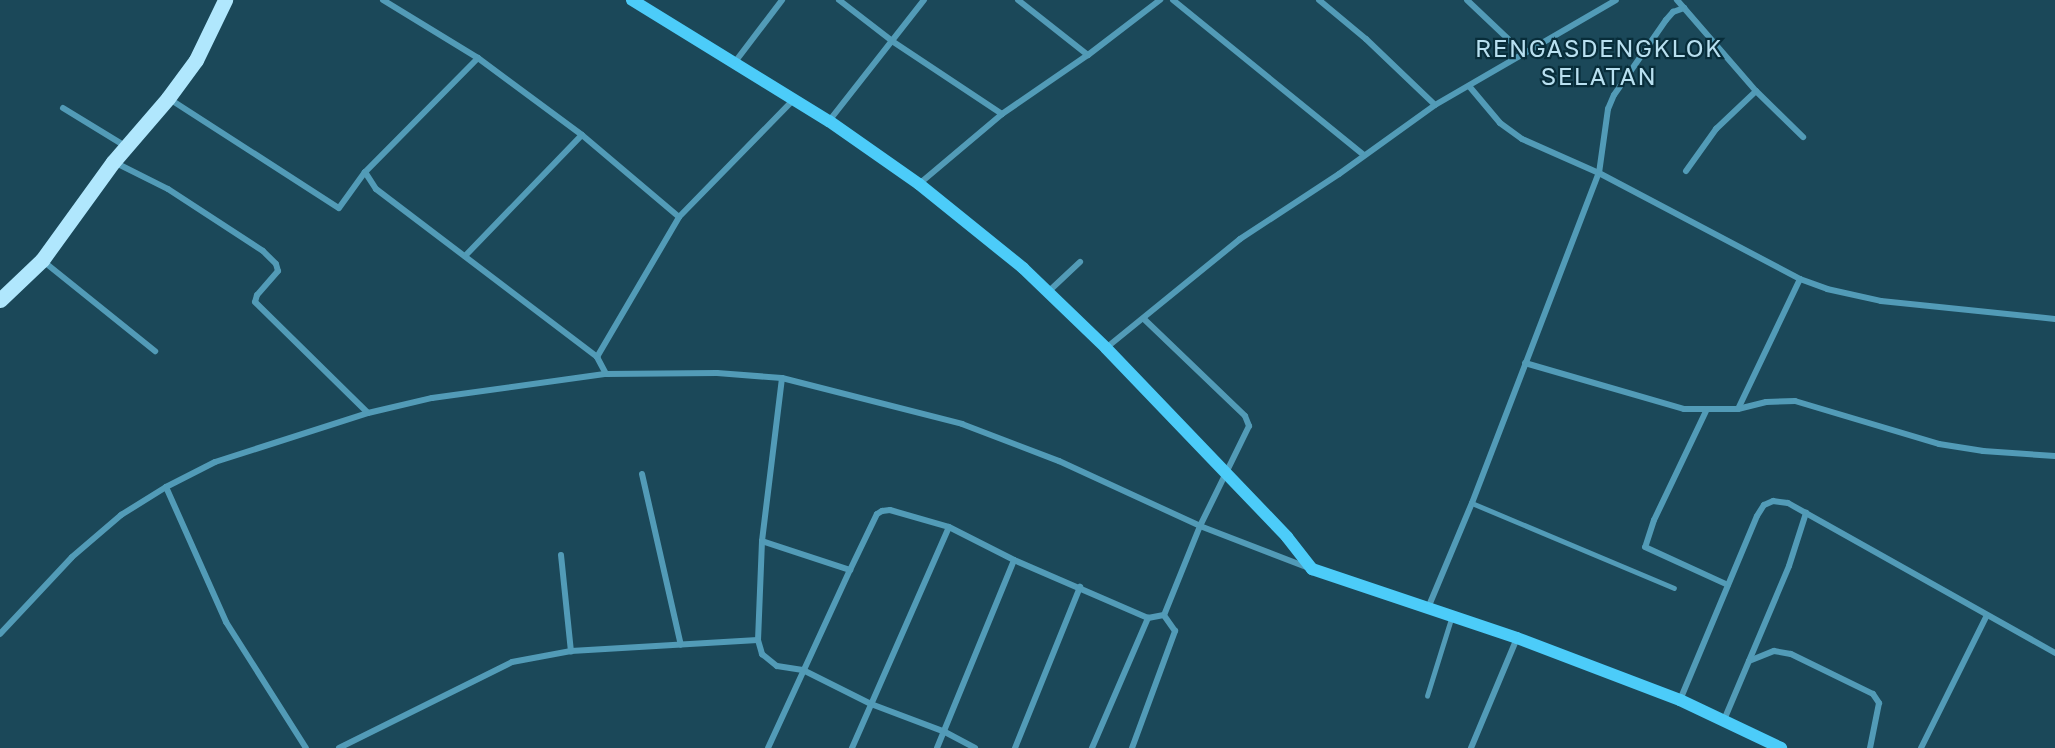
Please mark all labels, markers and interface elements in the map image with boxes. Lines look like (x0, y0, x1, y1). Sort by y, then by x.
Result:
district label: RENGASDENGKLOK SELATAN (1475, 34, 1723, 90)

